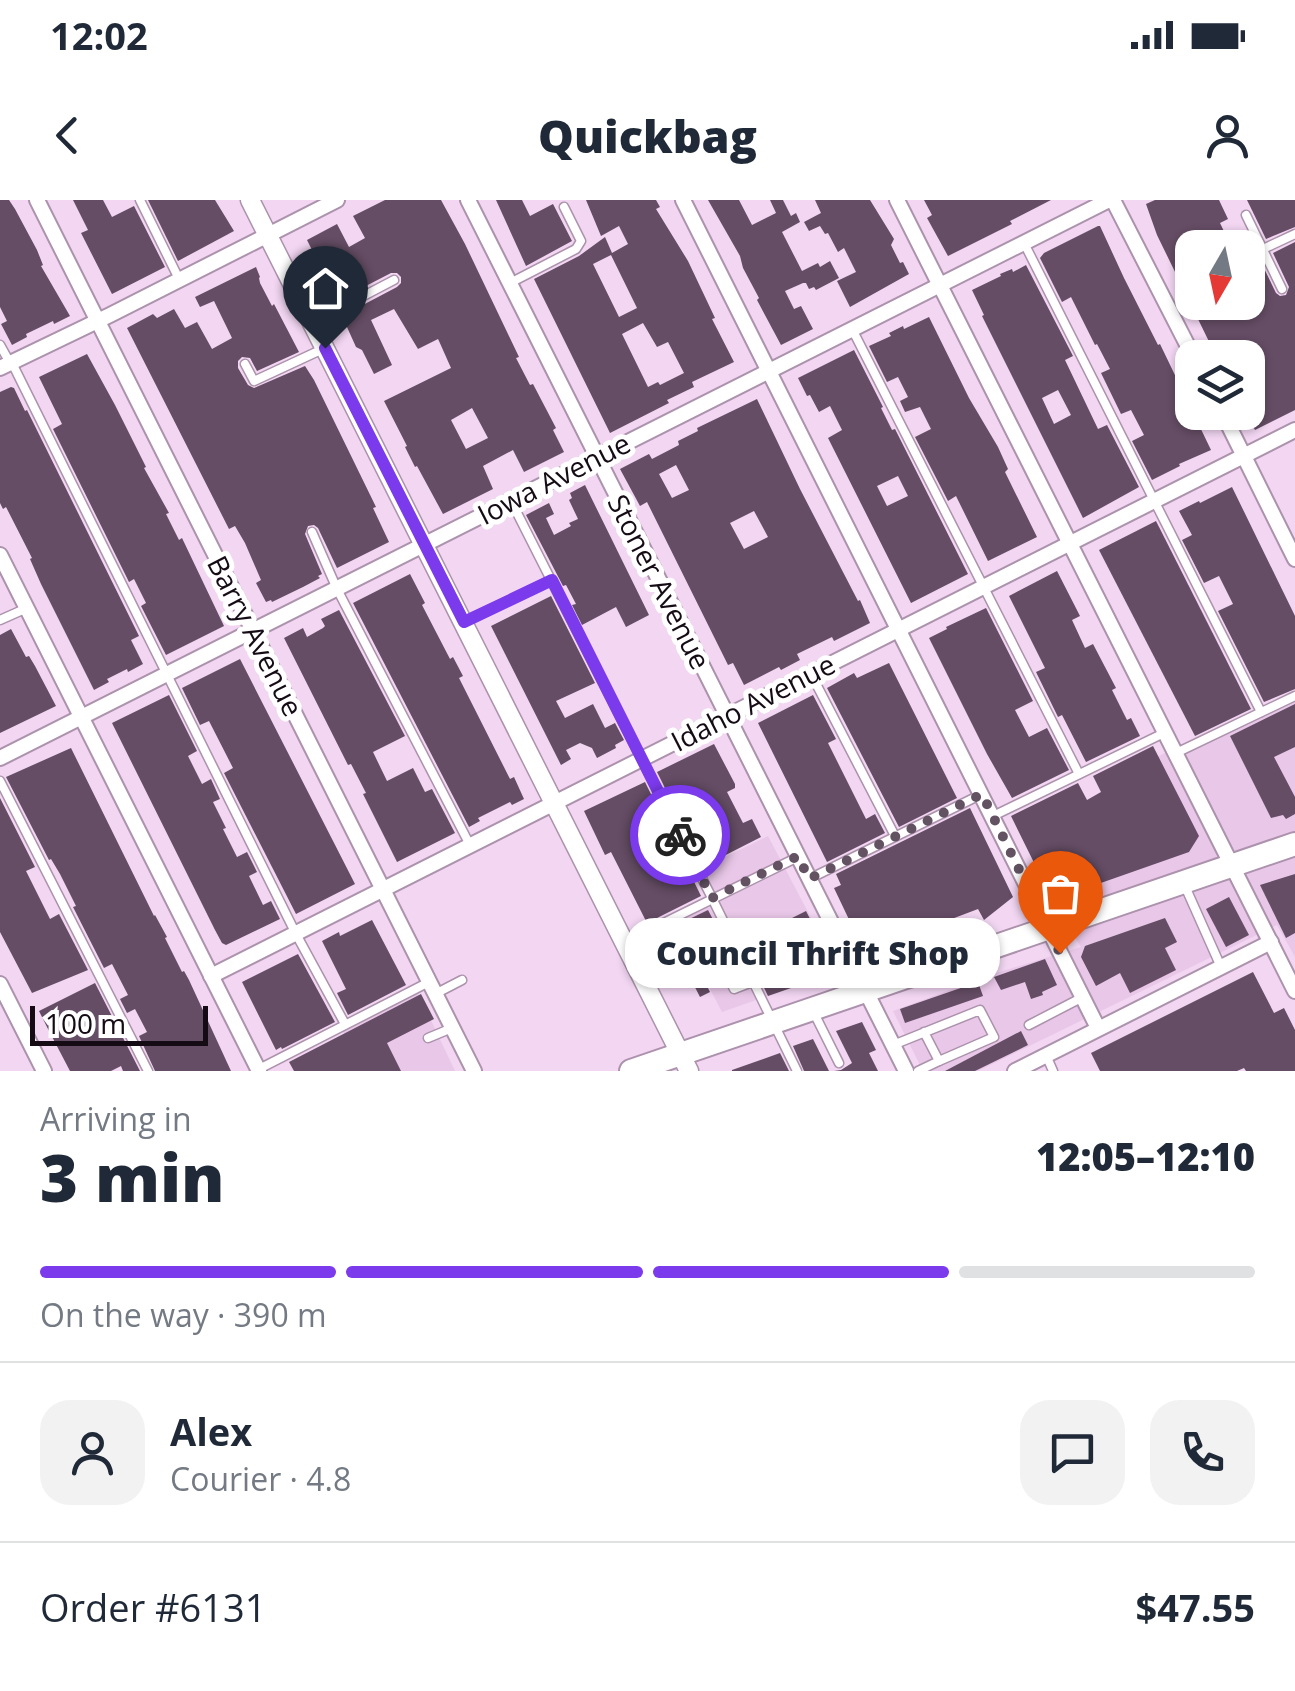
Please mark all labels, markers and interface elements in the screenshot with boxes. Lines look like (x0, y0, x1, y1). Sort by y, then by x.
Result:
text: 12:02 (50, 9, 148, 61)
text: Quickbag (538, 105, 757, 166)
icon: back (40, 108, 95, 163)
icon: person (1200, 108, 1255, 163)
north arrow (1175, 230, 1265, 320)
map controls (1175, 230, 1265, 430)
pin (283, 246, 368, 349)
icon: home (298, 261, 353, 316)
button: layers (1175, 340, 1265, 430)
street label: Iowa Avenue (471, 423, 636, 533)
street label: Stoner Avenue (600, 488, 720, 675)
street label: Barry Avenue (199, 549, 313, 722)
street label: Idaho Avenue (664, 644, 841, 760)
courier (630, 785, 730, 885)
icon: bike (653, 808, 708, 863)
pin (1018, 851, 1103, 954)
icon: bag (1033, 866, 1088, 921)
callout: Council Thrift Shop (625, 918, 1000, 988)
text: Council Thrift Shop (656, 931, 969, 974)
scale bar (30, 1001, 208, 1046)
text: 100 m (45, 1004, 126, 1042)
text: Arriving in (40, 1097, 192, 1140)
text: 12:05–12:10 (1036, 1130, 1255, 1182)
text: 3 min (40, 1133, 225, 1221)
text: On the way · 390 m (40, 1293, 327, 1336)
button: person (40, 1400, 145, 1505)
button: chat (1020, 1400, 1125, 1505)
button: phone (1150, 1400, 1255, 1505)
text: Alex (170, 1405, 252, 1457)
text: Courier · 4.8 (170, 1457, 351, 1500)
text: Order #6131 (40, 1581, 267, 1633)
text: $47.55 (1136, 1581, 1255, 1633)

